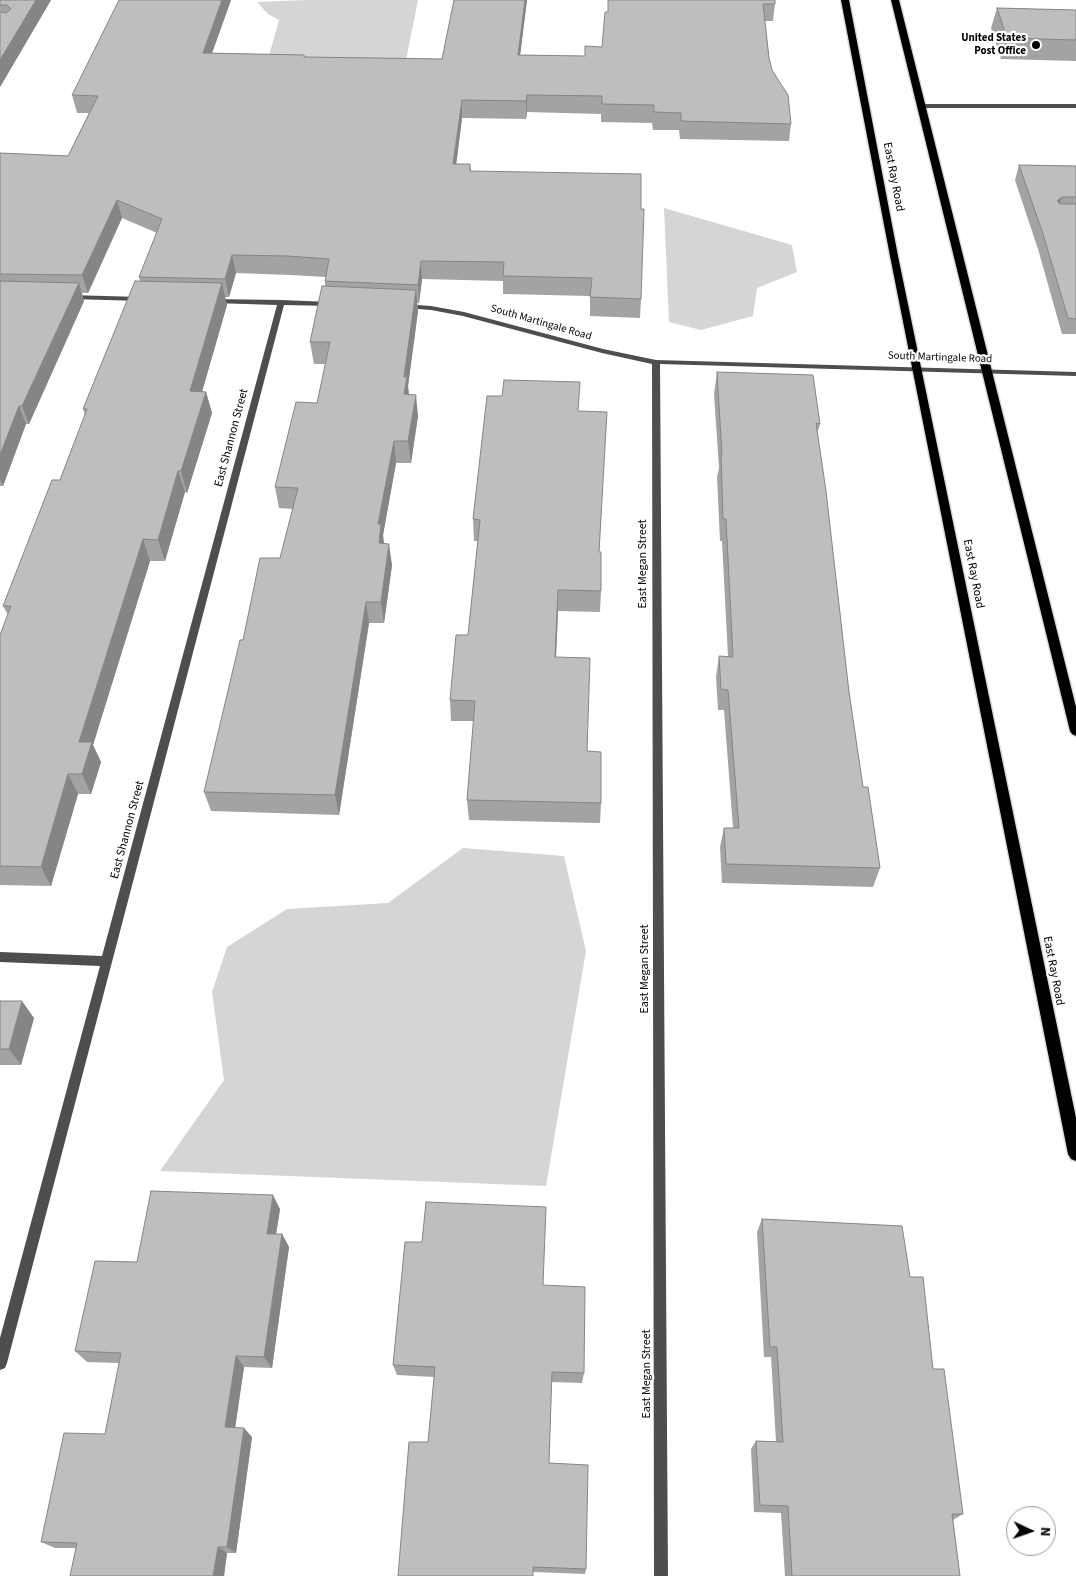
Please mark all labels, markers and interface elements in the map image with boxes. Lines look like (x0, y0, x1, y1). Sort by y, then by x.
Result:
place label: United States Post Office (961, 32, 1026, 58)
marker: United States Post Office (1030, 39, 1042, 51)
street label: East Ray Road (879, 141, 907, 213)
street label: South Martingale Road (489, 302, 593, 344)
street label: South Martingale Road (888, 350, 992, 366)
street label: East Shannon Street (212, 387, 252, 489)
street label: East Megan Street (636, 519, 650, 609)
street label: East Ray Road (959, 538, 987, 610)
street label: East Shannon Street (108, 779, 148, 881)
street label: East Megan Street (638, 924, 652, 1014)
street label: East Ray Road (1039, 935, 1067, 1007)
street label: East Megan Street (640, 1329, 654, 1419)
north arrow (1006, 1506, 1056, 1556)
text: N (1035, 1527, 1055, 1537)

